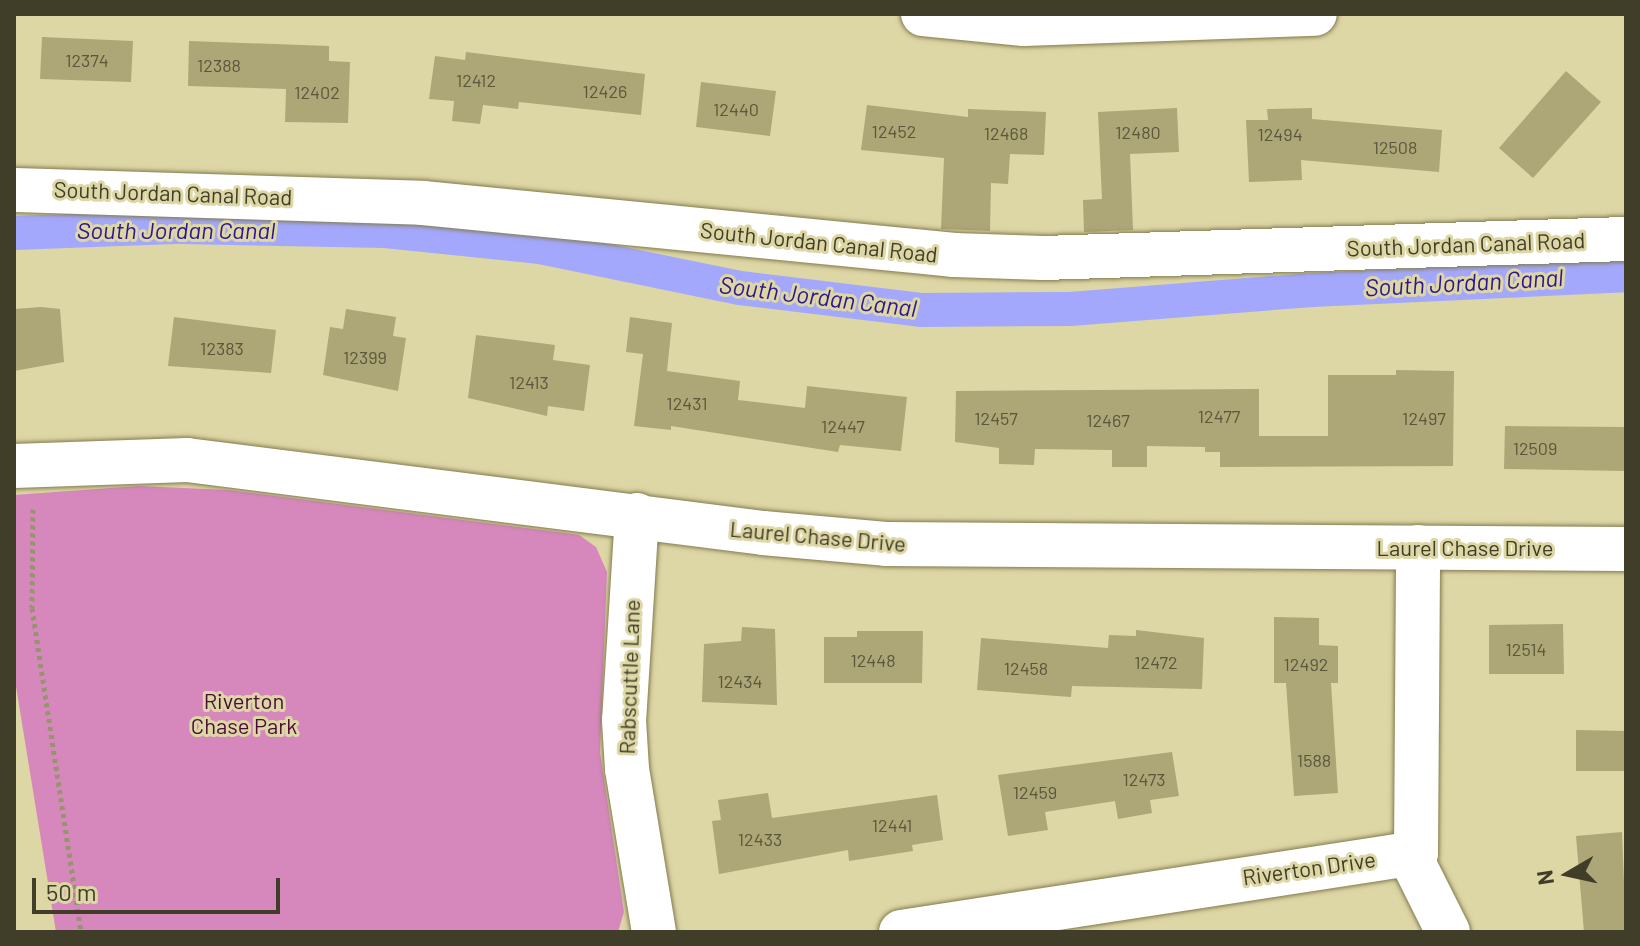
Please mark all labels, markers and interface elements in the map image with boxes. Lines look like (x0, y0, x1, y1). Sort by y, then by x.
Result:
house number: 12374 (65, 49, 109, 71)
house number: 12388 (197, 54, 241, 76)
house number: 12412 (456, 69, 496, 91)
house number: 12426 (583, 80, 627, 102)
house number: 12402 (294, 81, 340, 103)
house number: 12440 (713, 98, 759, 120)
house number: 12452 (872, 120, 916, 142)
house number: 12480 (1115, 121, 1161, 143)
house number: 12468 (984, 122, 1028, 144)
house number: 12494 (1257, 123, 1303, 145)
house number: 12508 (1373, 136, 1417, 158)
street label: South Jordan Canal Road (53, 176, 293, 210)
water label: South Jordan Canal (77, 216, 275, 244)
street label: South Jordan Canal Road (699, 216, 939, 268)
street label: South Jordan Canal Road (1346, 227, 1586, 261)
water label: South Jordan Canal (1364, 262, 1564, 302)
water label: South Jordan Canal (718, 270, 918, 322)
house number: 12383 (200, 337, 244, 359)
house number: 12399 (343, 346, 387, 368)
house number: 12413 (509, 371, 549, 393)
house number: 12431 (666, 392, 708, 414)
house number: 12477 (1198, 405, 1240, 427)
house number: 12457 (974, 407, 1018, 429)
house number: 12497 (1402, 407, 1446, 429)
house number: 12467 (1086, 409, 1130, 431)
house number: 12447 (821, 415, 865, 437)
house number: 12509 (1513, 437, 1557, 459)
street label: Laurel Chase Drive (729, 515, 907, 557)
street label: Laurel Chase Drive (1377, 535, 1553, 561)
street label: Rabscuttle Lane (613, 599, 645, 755)
house number: 12514 (1506, 638, 1546, 660)
house number: 12448 (850, 649, 896, 671)
house number: 12472 (1134, 651, 1178, 673)
house number: 12492 (1284, 653, 1328, 675)
house number: 12458 (1004, 657, 1048, 679)
house number: 12434 (717, 670, 763, 692)
park label: Riverton Chase Park (191, 687, 297, 738)
house number: 1588 (1297, 749, 1331, 771)
house number: 12473 (1122, 768, 1166, 790)
house number: 12459 (1013, 781, 1057, 803)
house number: 12441 (872, 814, 912, 836)
house number: 12433 (738, 828, 782, 850)
north arrow (1528, 834, 1608, 914)
street label: Riverton Drive (1241, 846, 1377, 890)
scale bar (36, 862, 284, 912)
text: N (1530, 868, 1558, 887)
text: 50 m (46, 877, 97, 906)

